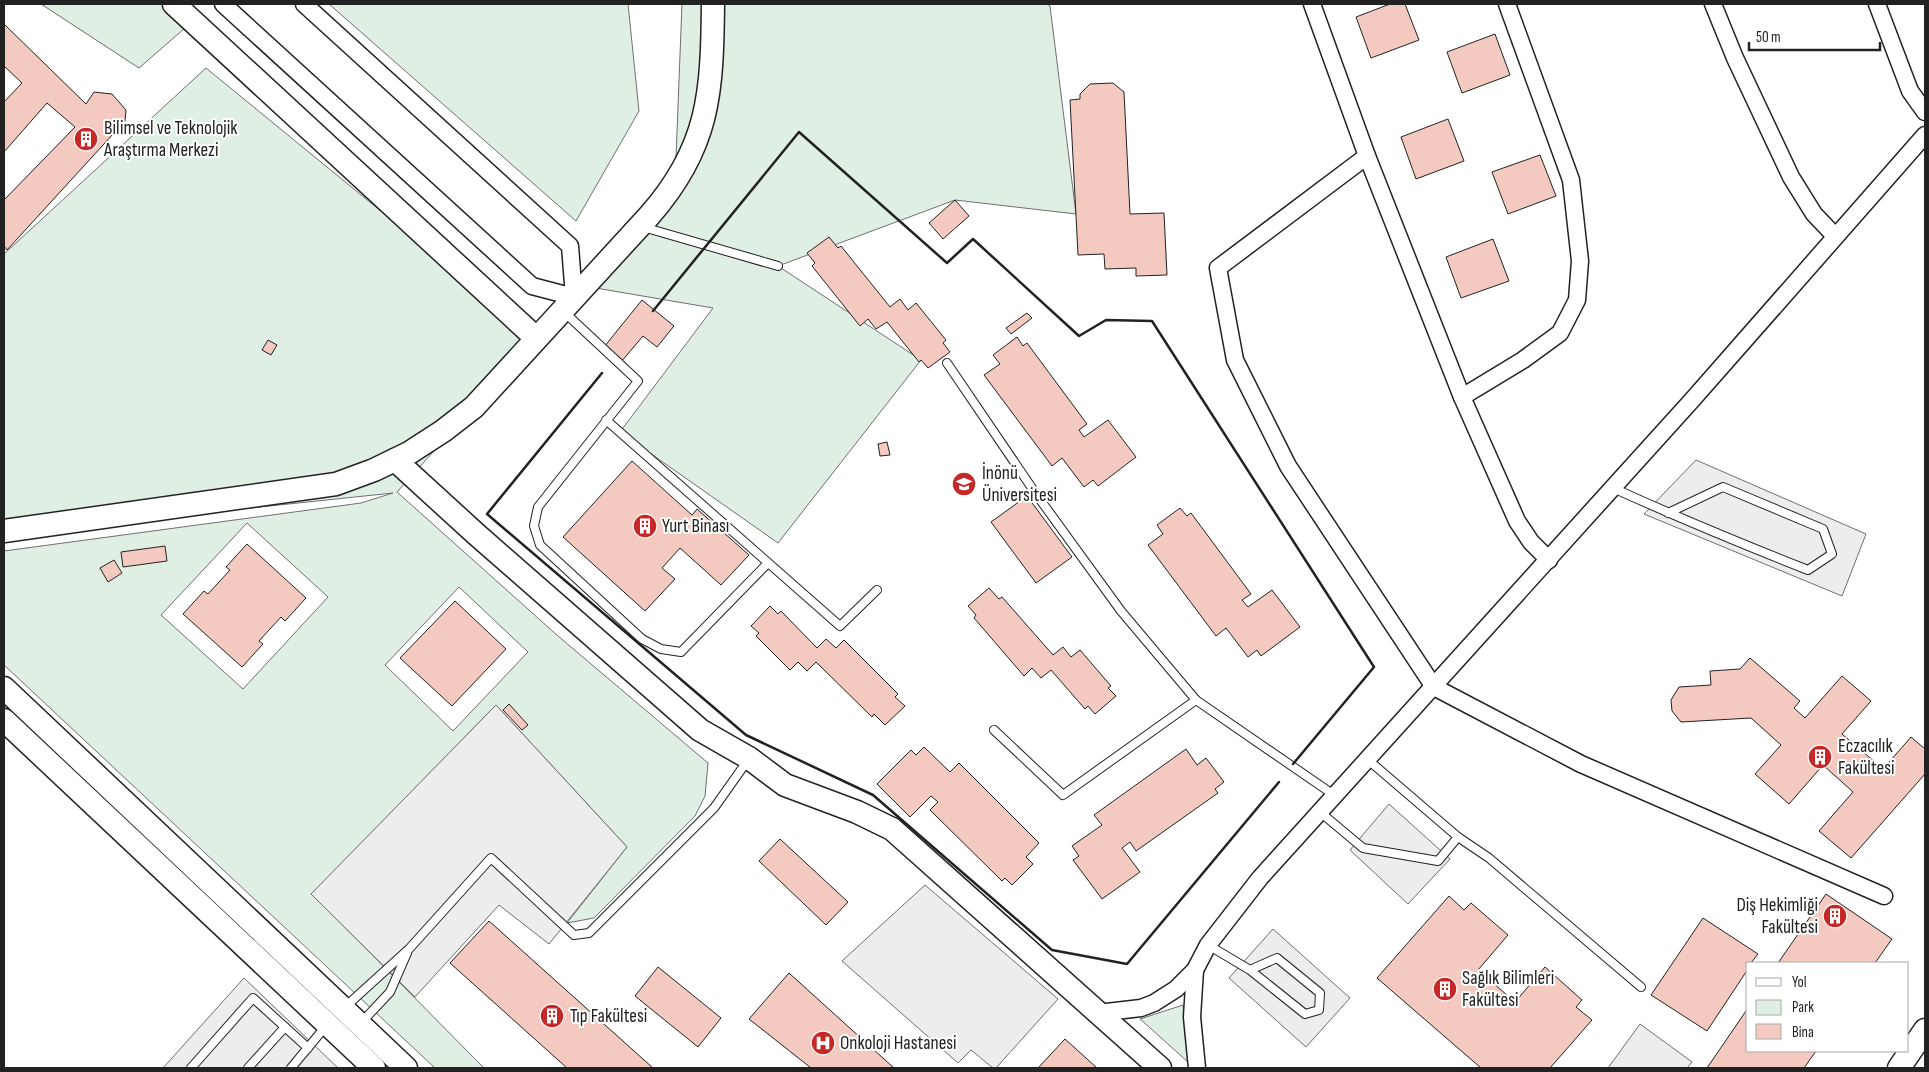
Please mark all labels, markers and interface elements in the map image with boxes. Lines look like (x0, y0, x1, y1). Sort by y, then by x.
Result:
scale bar (1749, 20, 1880, 52)
text: 50 m (1756, 28, 1781, 47)
place label: Bilimsel ve Teknolojik Araştırma Merkezi (103, 117, 238, 162)
building icon: Bilimsel ve Teknolojik Araştırma Merkezi (73, 126, 99, 152)
place label: İnönü Üniversitesi (982, 462, 1057, 507)
school or university icon: İnönü Üniversitesi (951, 471, 977, 497)
building icon: Yurt Binası (632, 513, 658, 539)
place label: Yurt Binası (662, 515, 729, 538)
place label: Eczacılık Fakültesi (1838, 735, 1895, 780)
building icon: Eczacılık Fakültesi (1807, 744, 1833, 770)
place label: Diş Hekimliği Fakültesi (1736, 894, 1818, 939)
building icon: Diş Hekimliği Fakültesi (1822, 903, 1848, 929)
legend (1746, 962, 1909, 1052)
place label: Sağlık Bilimleri Fakültesi (1462, 967, 1554, 1012)
text: Yol (1792, 973, 1807, 992)
building icon: Sağlık Bilimleri Fakültesi (1432, 976, 1458, 1002)
text: Park (1792, 998, 1814, 1017)
building icon: Tıp Fakültesi (539, 1003, 565, 1029)
place label: Tıp Fakültesi (570, 1005, 647, 1028)
text: Bina (1792, 1023, 1814, 1042)
hospital icon: Onkoloji Hastanesi (810, 1030, 836, 1056)
place label: Onkoloji Hastanesi (840, 1032, 957, 1055)

